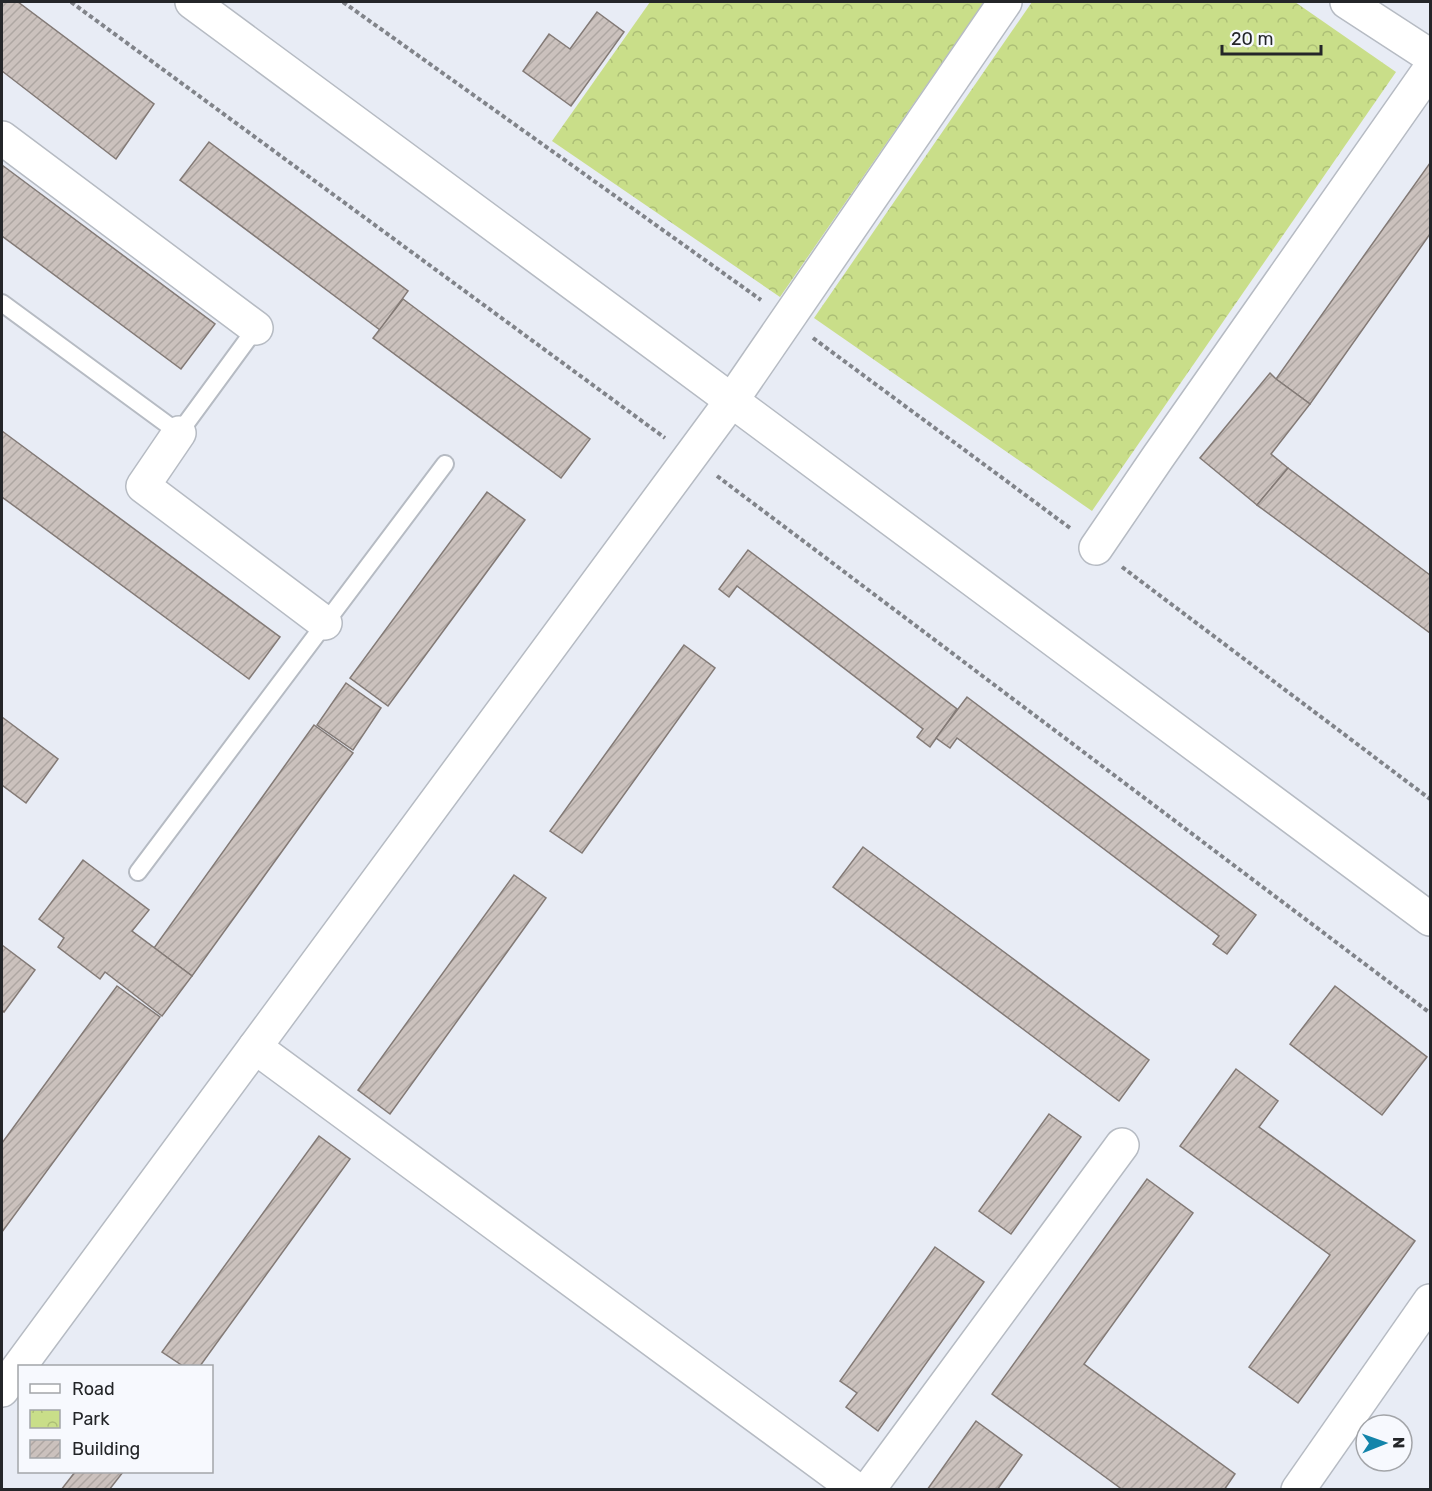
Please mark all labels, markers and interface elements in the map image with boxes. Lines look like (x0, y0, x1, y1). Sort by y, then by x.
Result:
scale bar (1222, 18, 1321, 56)
text: 20 m (1231, 28, 1273, 50)
legend (18, 1365, 213, 1473)
text: Road (72, 1378, 115, 1400)
text: Park (72, 1408, 110, 1430)
north arrow (1354, 1413, 1414, 1473)
text: N (1389, 1437, 1408, 1449)
text: Building (72, 1438, 140, 1460)

